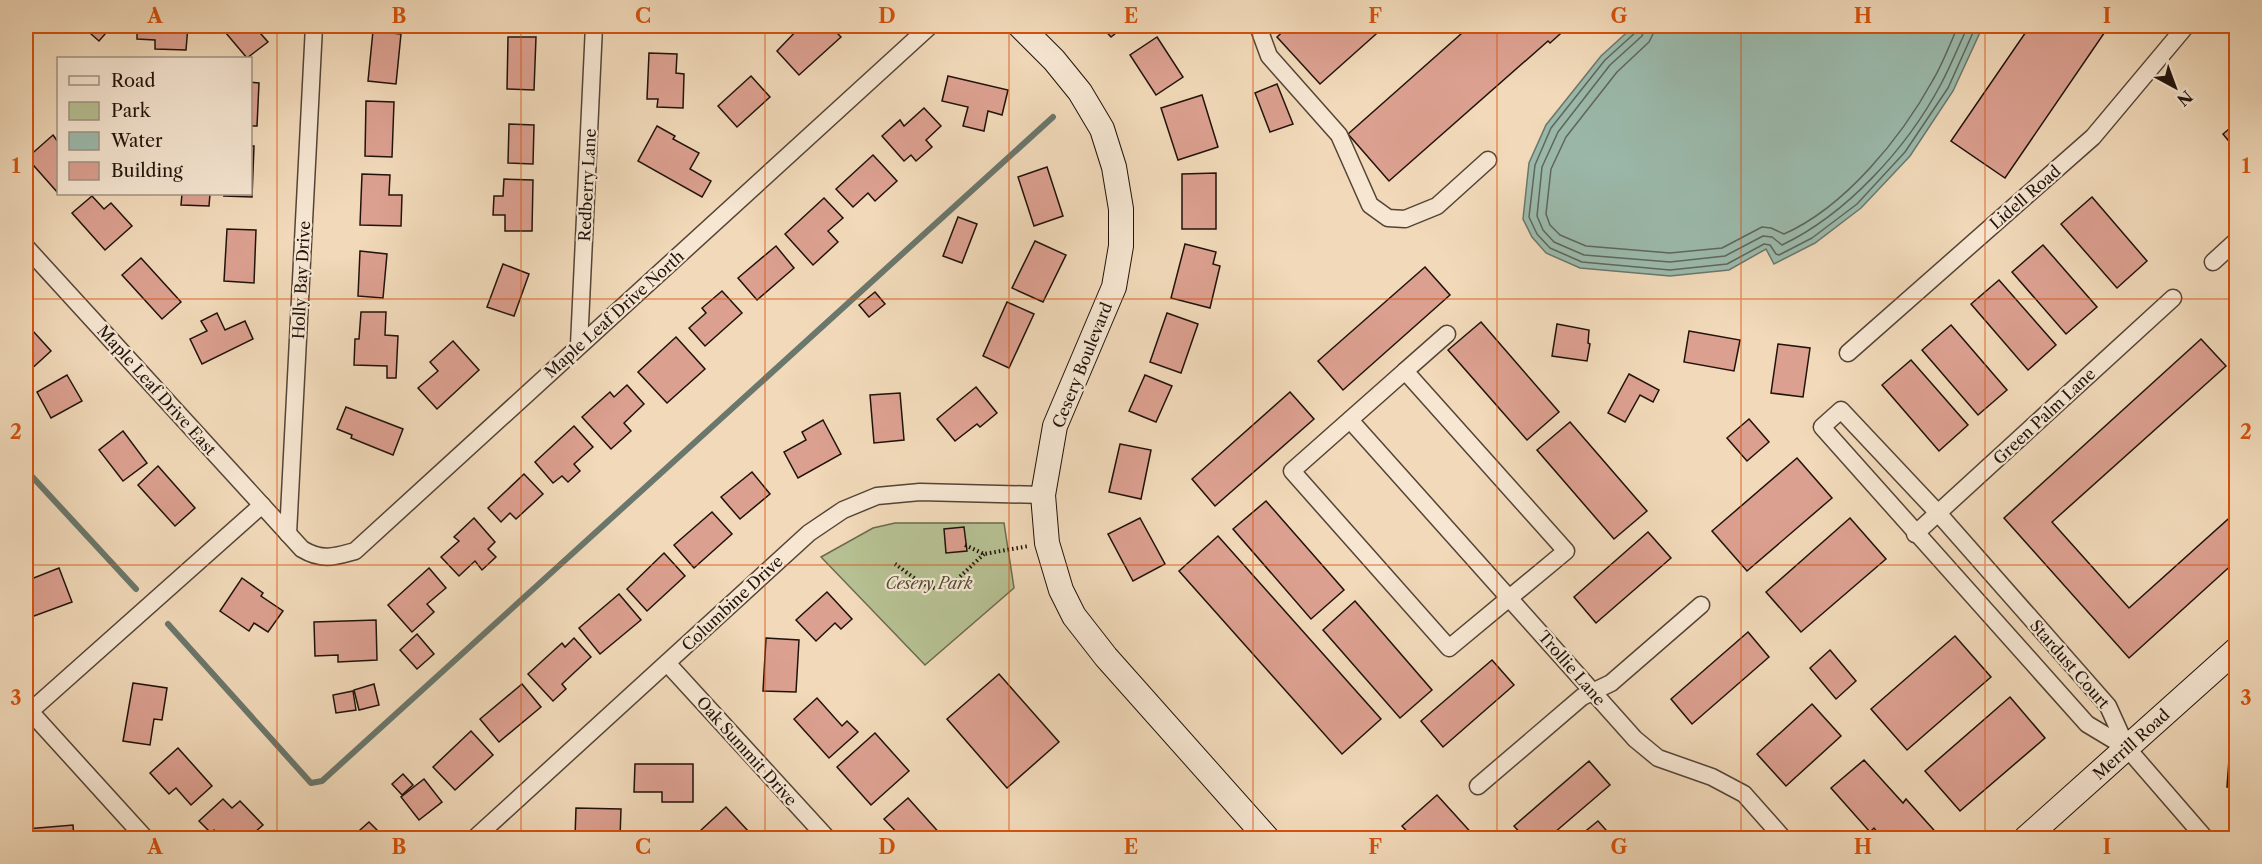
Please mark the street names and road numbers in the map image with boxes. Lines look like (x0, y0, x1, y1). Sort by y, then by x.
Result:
street label: Redberry Lane (574, 128, 600, 242)
street label: Lidell Road (1985, 161, 2065, 233)
street label: Holly Bay Drive (288, 220, 314, 340)
street label: Maple Leaf Drive North (540, 246, 688, 382)
street label: Cesery Boulevard (1048, 299, 1116, 431)
street label: Maple Leaf Drive East (93, 321, 221, 459)
street label: Green Palm Lane (1989, 364, 2099, 468)
street label: Columbine Drive (677, 551, 787, 655)
street label: Stardust Court (2026, 616, 2114, 713)
street label: Trollie Lane (1534, 626, 1610, 710)
street label: Oak Summit Drive (693, 692, 801, 810)
street label: Merrill Road (2088, 704, 2174, 784)

